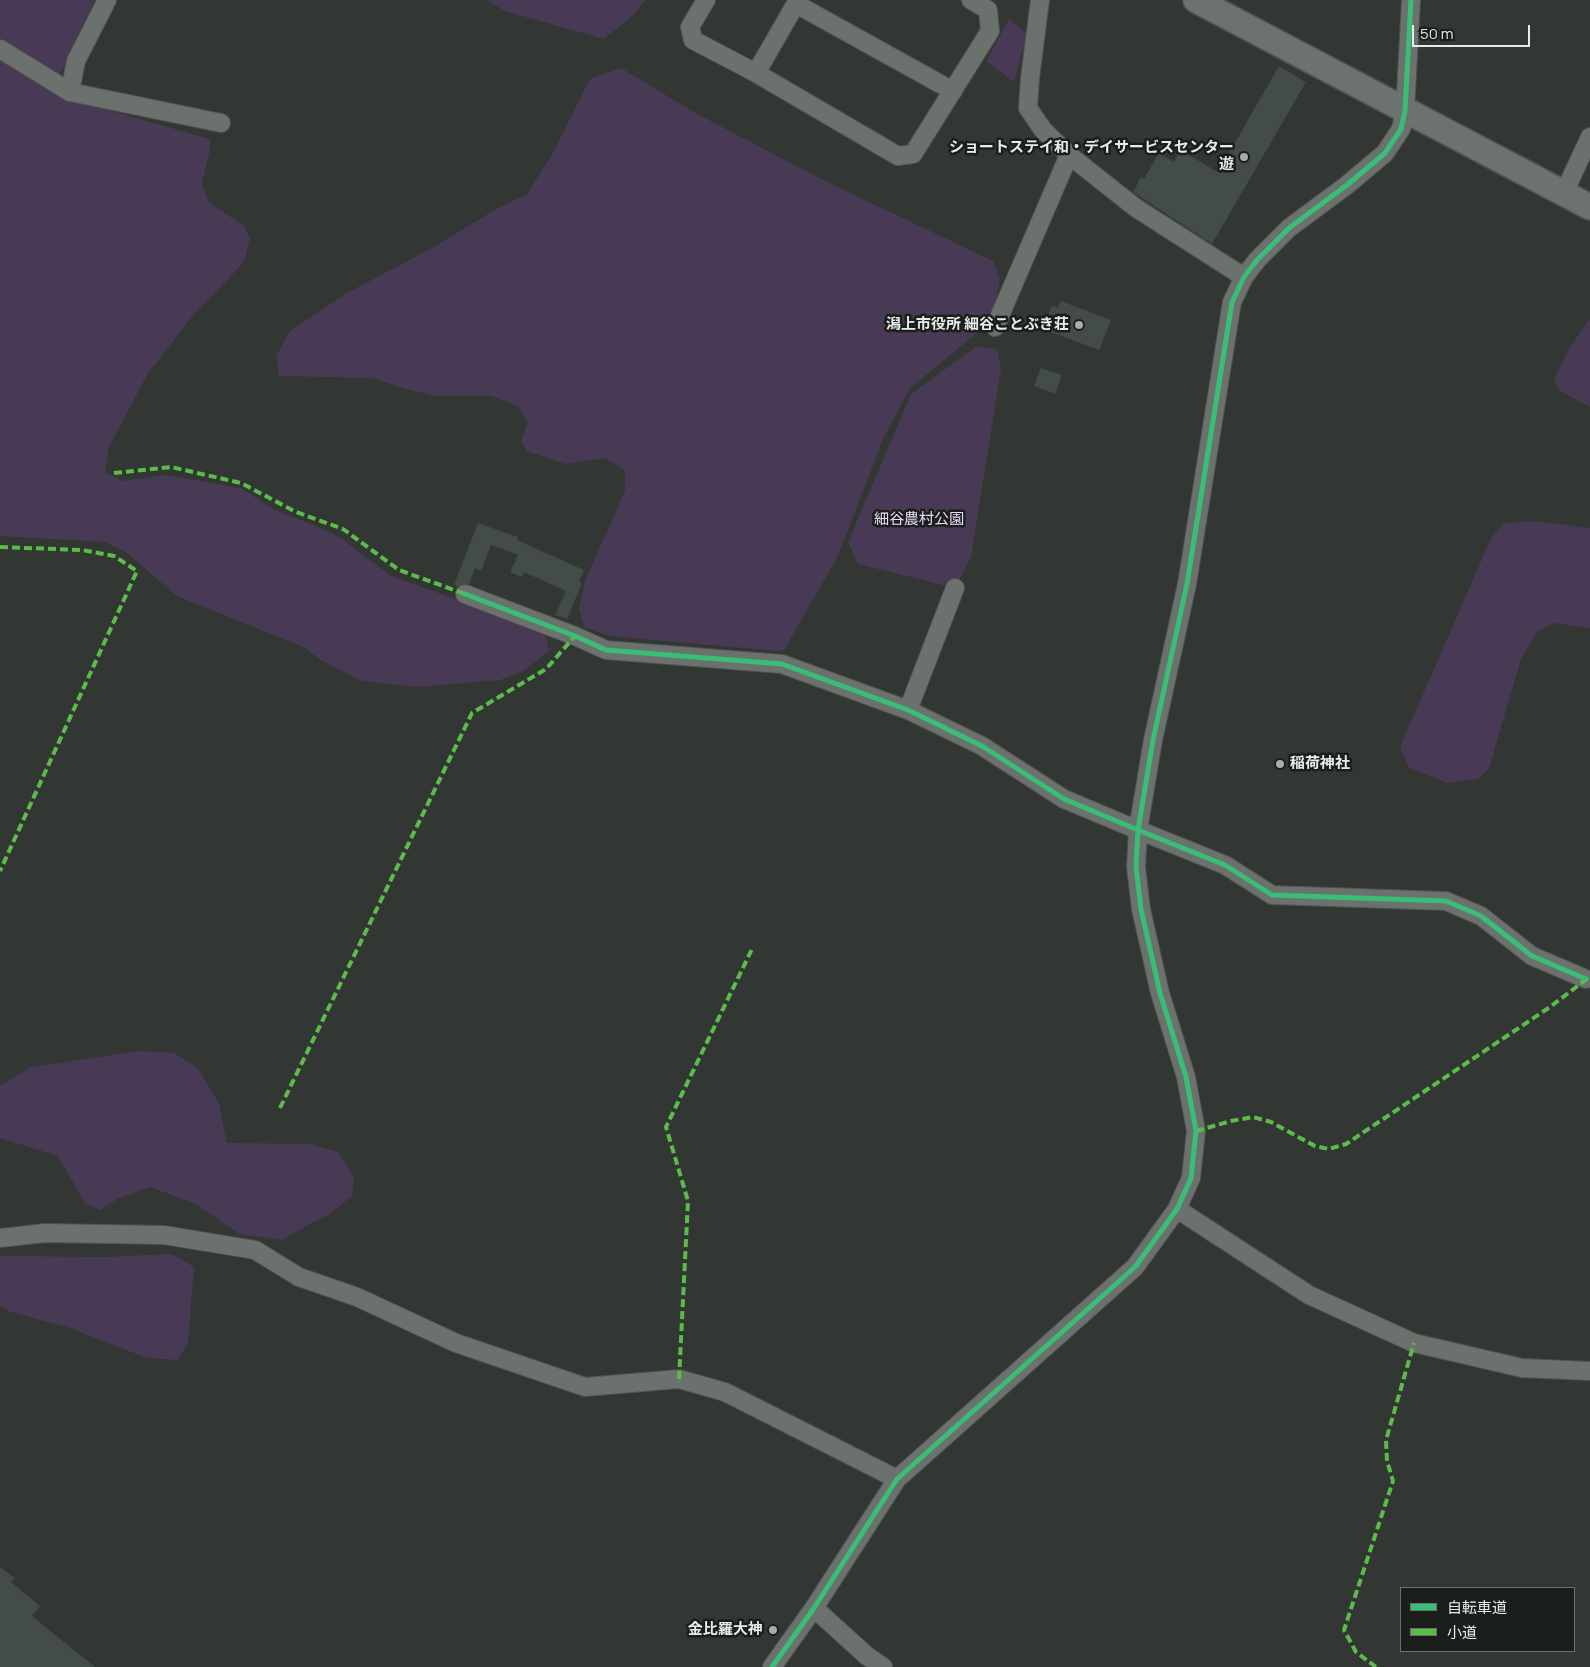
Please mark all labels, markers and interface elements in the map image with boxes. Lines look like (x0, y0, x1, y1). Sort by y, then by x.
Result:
scale bar (1415, 15, 1532, 47)
text: 50 m (1420, 23, 1454, 44)
place label: ショートステイ和・デイサービスセンター 遊 (949, 139, 1234, 174)
marker: ショートステイ和・デイサービスセンター 遊 (1238, 151, 1250, 163)
place label: 潟上市役所 細谷ことぶき荘 (886, 316, 1069, 334)
marker: 潟上市役所 細谷ことぶき荘 (1073, 319, 1085, 331)
park label: 細谷農村公園 (874, 511, 964, 529)
place label: 稲荷神社 (1290, 755, 1350, 773)
marker: 稲荷神社 (1274, 758, 1286, 770)
legend (1400, 1587, 1575, 1652)
text: 自転車道 (1447, 1597, 1507, 1618)
place label: 金比羅大神 (688, 1621, 763, 1639)
text: 小道 (1447, 1622, 1477, 1643)
marker: 金比羅大神 (767, 1624, 779, 1636)

